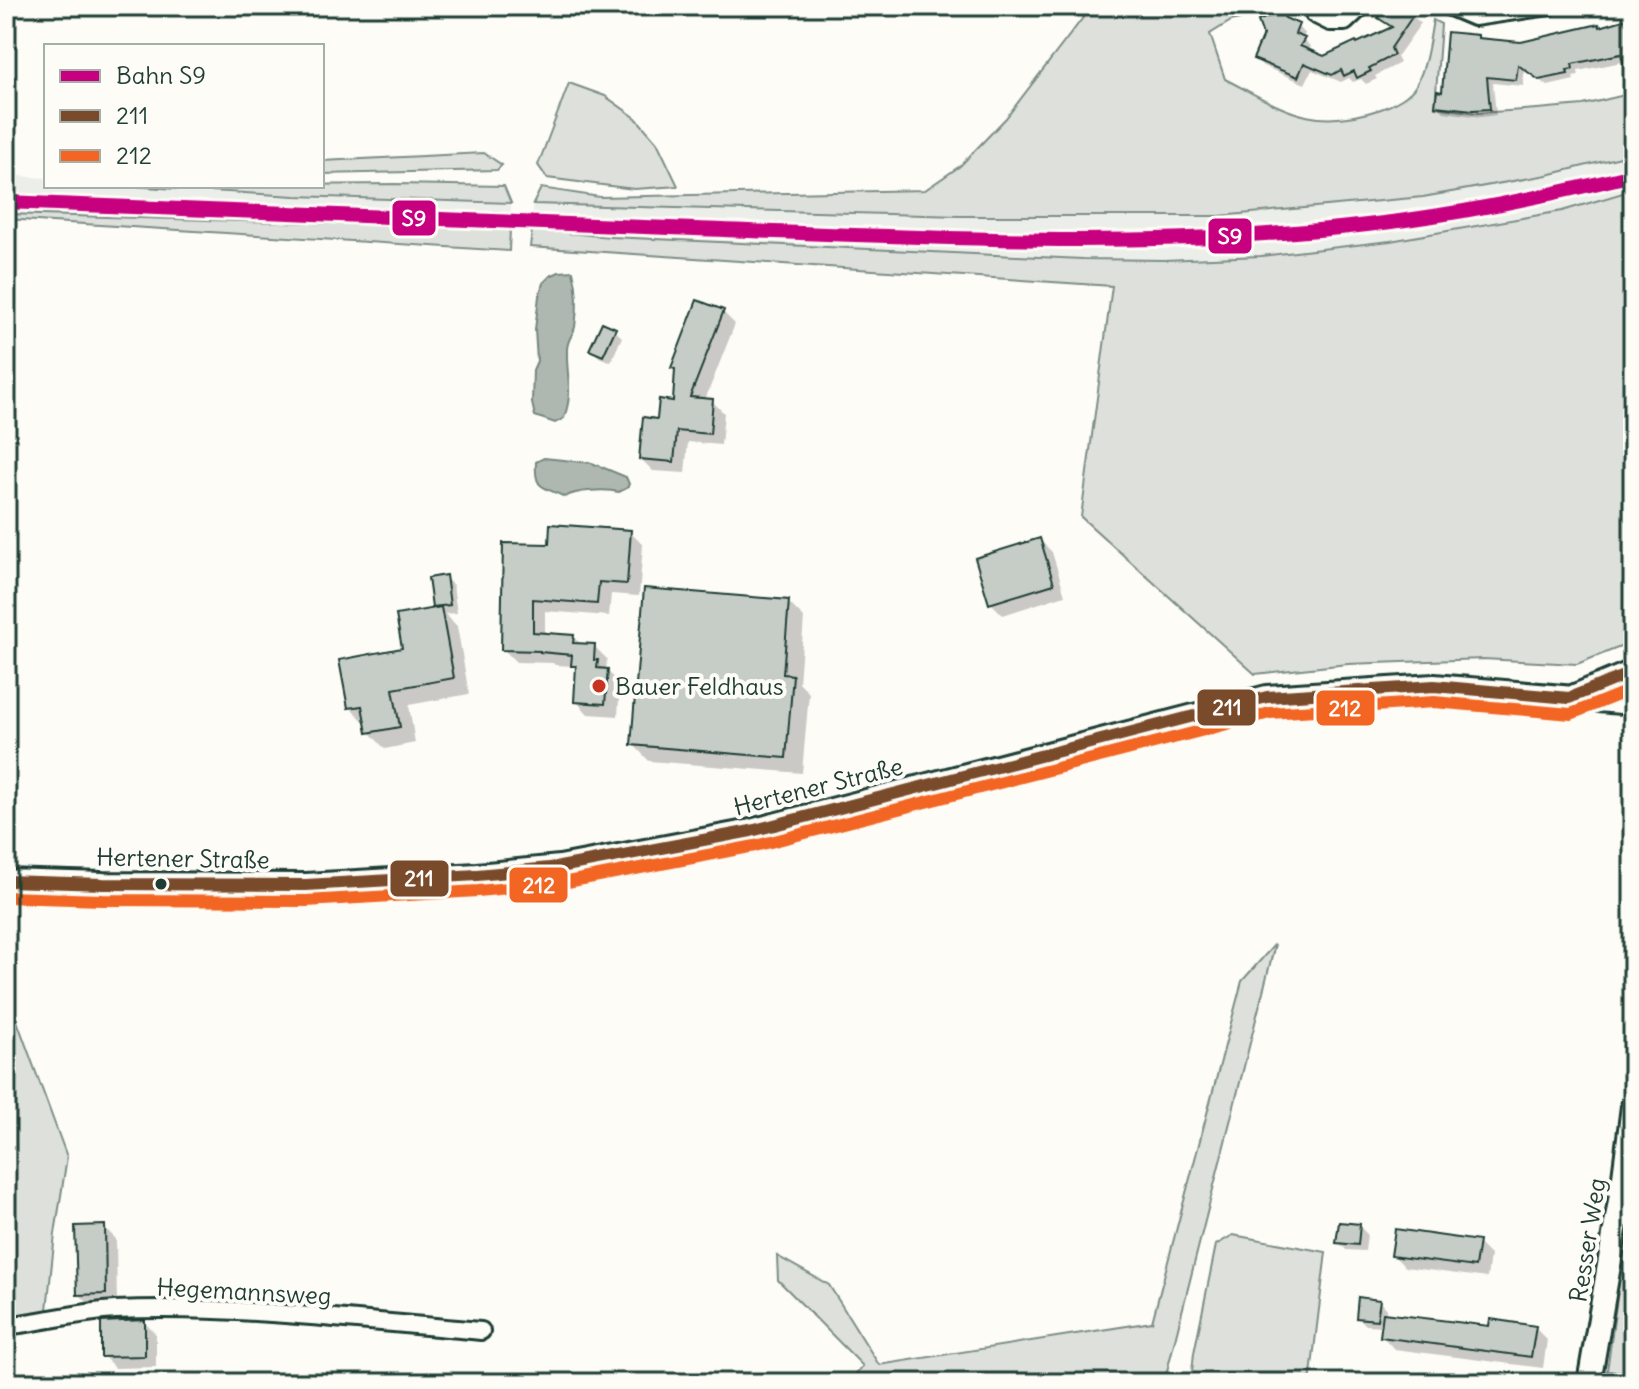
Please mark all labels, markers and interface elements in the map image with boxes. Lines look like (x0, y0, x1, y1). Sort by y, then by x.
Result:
legend (44, 44, 324, 188)
text: Bahn S9 (116, 60, 206, 90)
text: 211 (116, 100, 148, 130)
text: 212 (116, 140, 152, 170)
line badge: S9 (391, 199, 437, 237)
text: S9 (402, 204, 426, 232)
line badge: S9 (1207, 217, 1253, 255)
text: S9 (1218, 222, 1242, 250)
place label: Bauer Feldhaus (615, 671, 784, 701)
marker: Bauer Feldhaus (590, 677, 608, 695)
line badge: 211 (1196, 688, 1257, 727)
line badge: 212 (1315, 689, 1376, 727)
text: 211 (1212, 693, 1242, 721)
text: 212 (1329, 694, 1361, 722)
street label: Hertener Straße (730, 751, 906, 821)
street label: Hertener Straße (96, 841, 270, 875)
line badge: 211 (389, 859, 450, 898)
text: 211 (404, 864, 434, 892)
line badge: 212 (508, 866, 569, 904)
text: 212 (523, 871, 555, 899)
unlabelled marker (153, 876, 169, 892)
street label: Resser Weg (1562, 1176, 1612, 1304)
street label: Hegemannsweg (156, 1271, 332, 1311)

